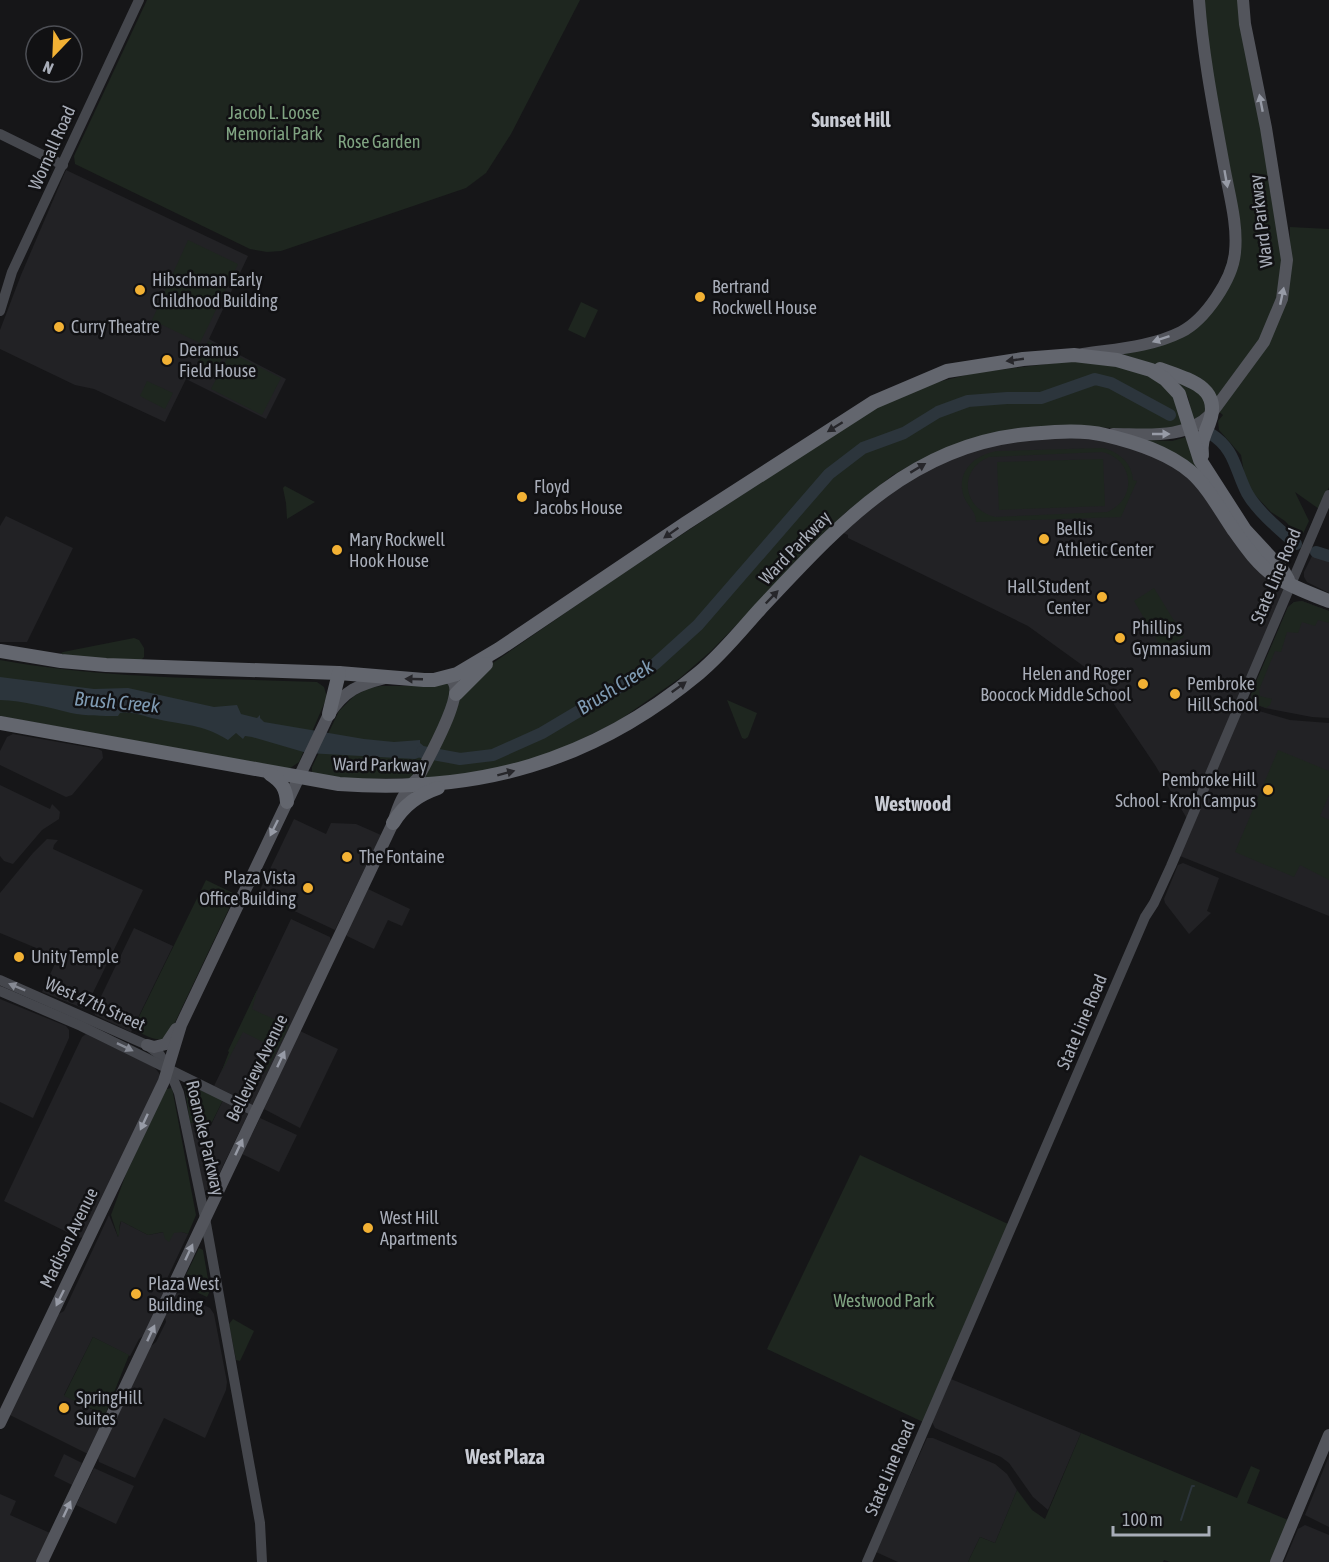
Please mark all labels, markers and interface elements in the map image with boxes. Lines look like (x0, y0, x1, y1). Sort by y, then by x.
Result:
north arrow (24, 24, 84, 84)
text: N (40, 58, 56, 78)
one-way arrow (1256, 94, 1265, 113)
park label: Jacob L. Loose Memorial Park (226, 102, 322, 144)
street label: Wornall Road (24, 103, 79, 193)
district label: Sunset Hill (811, 108, 891, 131)
park label: Rose Garden (337, 131, 421, 152)
one-way arrow (1222, 169, 1231, 188)
street label: Ward Parkway (1244, 173, 1277, 269)
place label: Hibschman Early Childhood Building (152, 269, 278, 311)
place label: Bertrand Rockwell House (712, 276, 817, 318)
marker: Hibschman Early Childhood Building (133, 283, 147, 297)
one-way arrow (1277, 286, 1287, 305)
marker: Bertrand Rockwell House (693, 290, 707, 304)
place label: Curry Theatre (71, 316, 160, 337)
marker: Curry Theatre (52, 320, 66, 334)
one-way arrow (1152, 335, 1170, 344)
place label: Deramus Field House (179, 339, 256, 381)
marker: Deramus Field House (160, 353, 174, 367)
one-way arrow (1006, 356, 1025, 365)
one-way arrow (827, 422, 843, 433)
one-way arrow (1152, 429, 1171, 439)
one-way arrow (910, 463, 926, 474)
place label: Floyd Jacobs House (534, 476, 623, 518)
marker: Floyd Jacobs House (515, 490, 529, 504)
street label: Ward Parkway (755, 507, 835, 589)
place label: Bellis Athletic Center (1056, 518, 1154, 560)
street label: State Line Road (1246, 525, 1305, 627)
one-way arrow (664, 527, 680, 539)
place label: Mary Rockwell Hook House (349, 529, 445, 571)
marker: Bellis Athletic Center (1037, 532, 1051, 546)
marker: Mary Rockwell Hook House (330, 543, 344, 557)
place label: Hall Student Center (1007, 576, 1091, 618)
one-way arrow (765, 590, 778, 605)
marker: Hall Student Center (1095, 590, 1109, 604)
place label: Phillips Gymnasium (1132, 617, 1211, 659)
marker: Phillips Gymnasium (1113, 631, 1127, 645)
water label: Brush Creek (572, 654, 657, 719)
place label: Helen and Roger Boocock Middle School (980, 663, 1132, 705)
place label: Pembroke Hill School (1187, 673, 1258, 715)
one-way arrow (405, 675, 424, 684)
marker: Helen and Roger Boocock Middle School (1136, 677, 1150, 691)
one-way arrow (670, 681, 686, 693)
water label: Brush Creek (74, 686, 161, 717)
marker: Pembroke Hill School (1168, 687, 1182, 701)
street label: Ward Parkway (333, 753, 427, 776)
one-way arrow (497, 768, 515, 778)
place label: Pembroke Hill School - Kroh Campus (1115, 769, 1256, 811)
marker: Pembroke Hill School - Kroh Campus (1261, 783, 1275, 797)
district label: Westwood (874, 792, 951, 815)
one-way arrow (270, 819, 279, 836)
place label: The Fontaine (359, 846, 445, 867)
marker: The Fontaine (340, 850, 354, 864)
place label: Plaza Vista Office Building (199, 867, 296, 909)
marker: Plaza Vista Office Building (301, 881, 315, 895)
place label: Unity Temple (31, 946, 119, 967)
marker: Unity Temple (12, 950, 26, 964)
street label: State Line Road (1052, 971, 1111, 1073)
street label: West 47th Street (42, 972, 149, 1035)
one-way arrow (8, 982, 26, 992)
street label: Belleview Avenue (222, 1011, 292, 1125)
one-way arrow (116, 1042, 134, 1052)
one-way arrow (277, 1050, 286, 1067)
street label: Roanoke Parkway (182, 1078, 229, 1198)
one-way arrow (140, 1113, 149, 1130)
one-way arrow (235, 1138, 244, 1155)
street label: Madison Avenue (35, 1184, 102, 1291)
place label: West Hill Apartments (380, 1207, 457, 1249)
marker: West Hill Apartments (361, 1221, 375, 1235)
one-way arrow (184, 1244, 193, 1261)
place label: Plaza West Building (148, 1273, 220, 1315)
marker: Plaza West Building (129, 1287, 143, 1301)
one-way arrow (55, 1289, 65, 1306)
park label: Westwood Park (834, 1290, 934, 1311)
one-way arrow (146, 1324, 155, 1341)
place label: SpringHill Suites (76, 1387, 142, 1429)
marker: SpringHill Suites (57, 1401, 71, 1415)
street label: State Line Road (860, 1417, 919, 1519)
district label: West Plaza (464, 1445, 545, 1468)
scale bar (1113, 1499, 1209, 1537)
one-way arrow (63, 1501, 72, 1518)
text: 100 m (1122, 1509, 1163, 1530)

